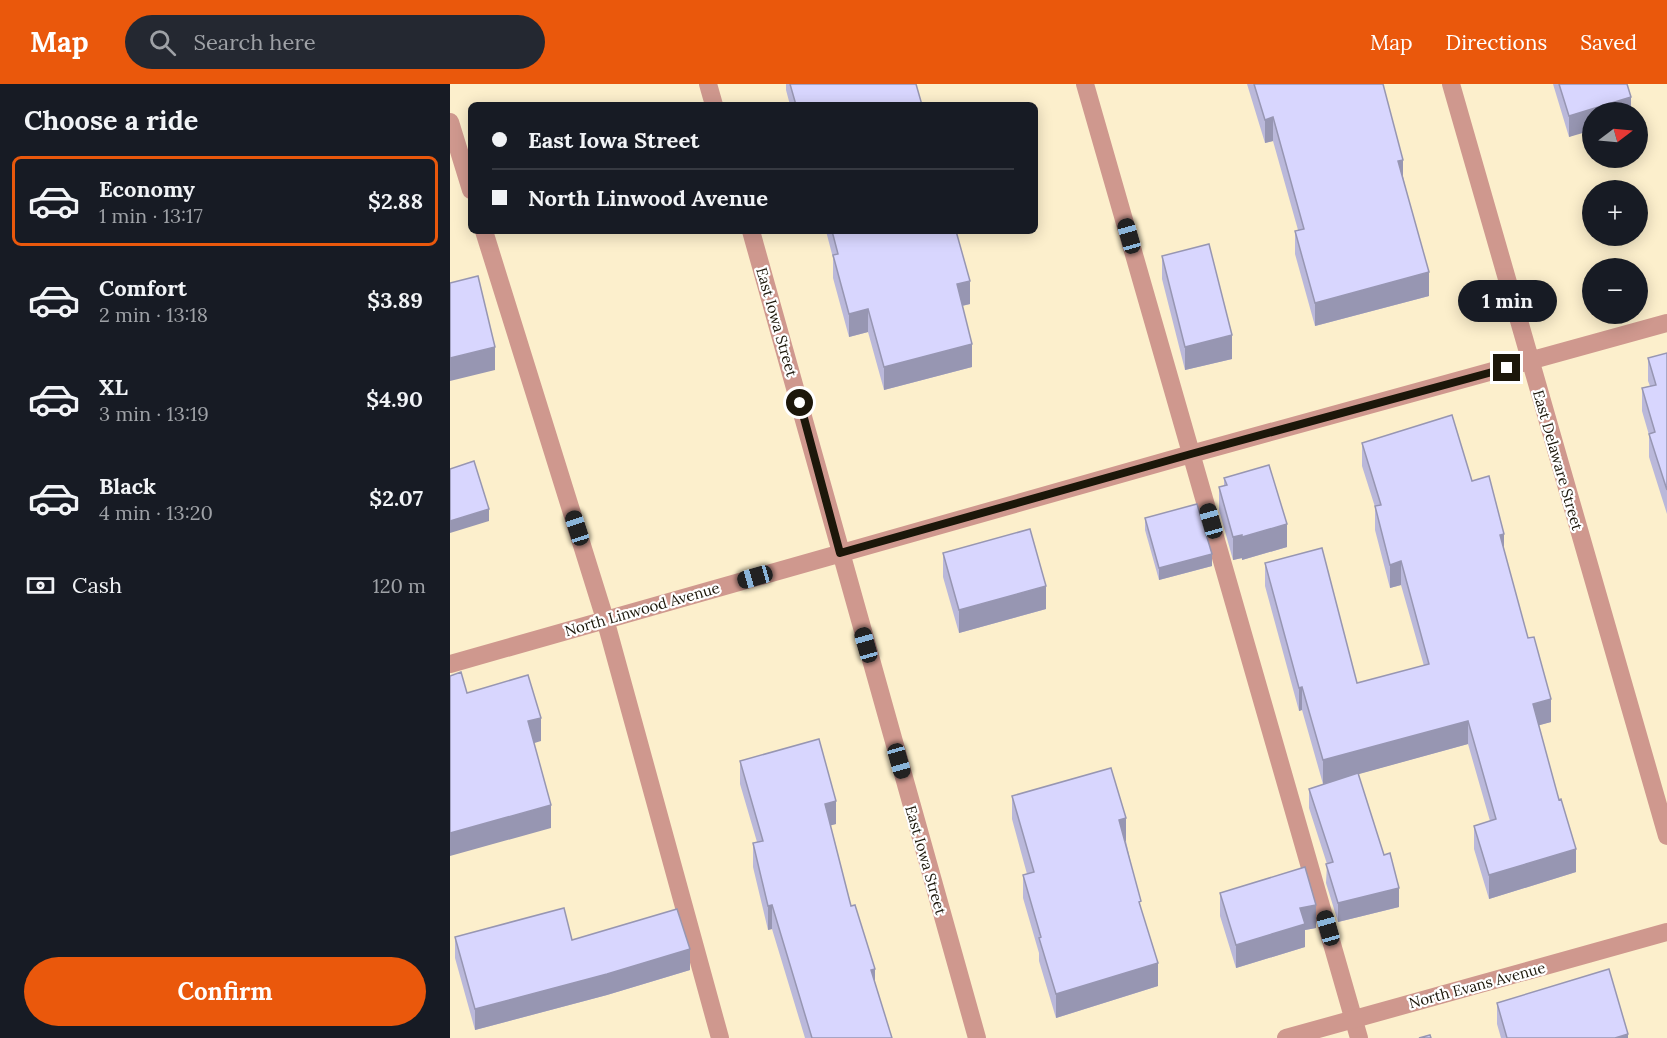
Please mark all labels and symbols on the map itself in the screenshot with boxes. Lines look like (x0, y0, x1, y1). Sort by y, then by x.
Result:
north arrow (1582, 102, 1648, 168)
car (1115, 216, 1143, 256)
street label: East Iowa Street (752, 265, 802, 379)
callout: 1 min (1458, 281, 1556, 323)
route end (1493, 354, 1520, 381)
street label: East Delaware Street (1529, 388, 1587, 533)
route start (786, 389, 813, 416)
car (1197, 501, 1225, 541)
car (563, 508, 591, 548)
car (735, 563, 775, 591)
street label: North Linwood Avenue (562, 578, 722, 640)
car (852, 625, 880, 665)
car (885, 741, 913, 781)
street label: East Iowa Street (901, 803, 951, 917)
car (1314, 908, 1342, 948)
street label: North Evans Avenue (1407, 958, 1547, 1012)

